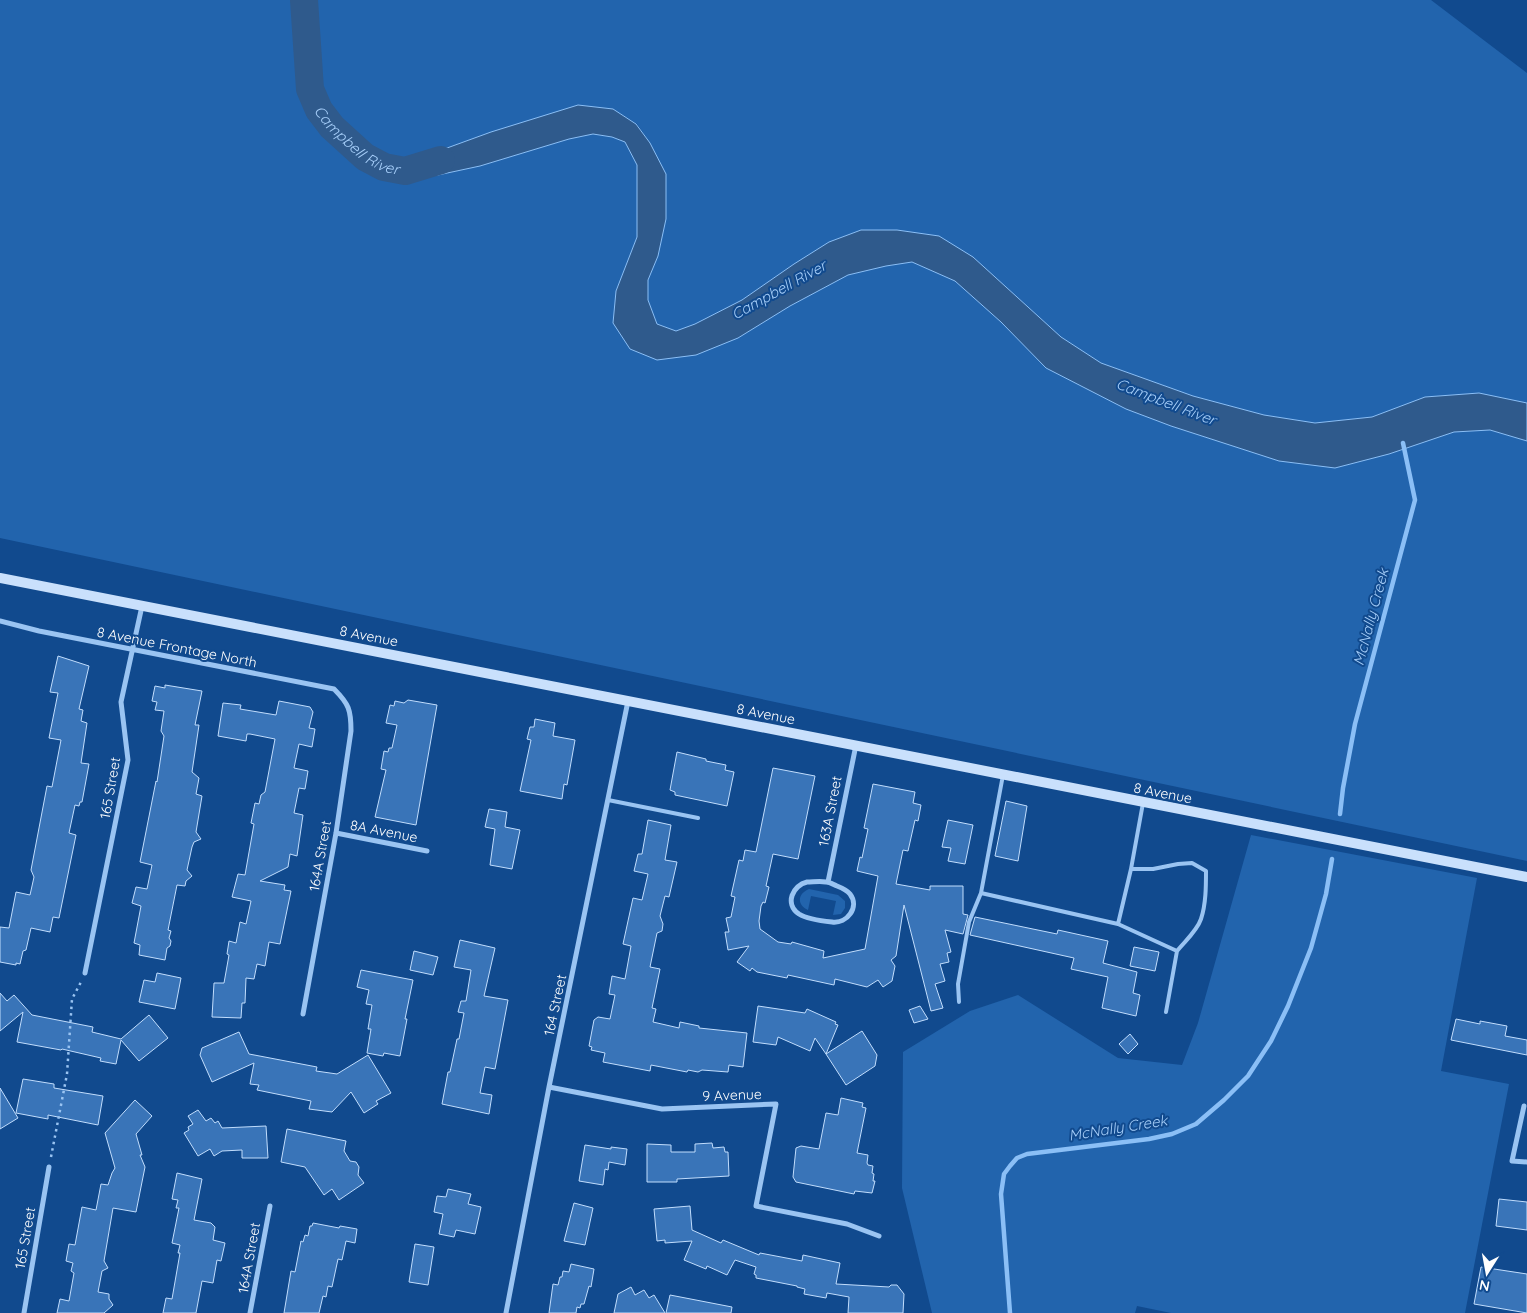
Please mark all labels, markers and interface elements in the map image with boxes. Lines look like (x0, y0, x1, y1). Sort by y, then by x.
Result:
water label: Campbell River (310, 102, 403, 179)
water label: Campbell River (728, 255, 831, 323)
water label: Campbell River (1113, 374, 1221, 430)
water label: McNally Creek (1348, 564, 1393, 667)
street label: 8 Avenue (338, 622, 400, 651)
street label: 8 Avenue Frontage North (95, 623, 259, 671)
street label: 8 Avenue (735, 700, 797, 729)
street label: 165 Street (96, 755, 124, 820)
street label: 163A Street (814, 774, 846, 848)
street label: 8 Avenue (1132, 779, 1194, 808)
street label: 8A Avenue (349, 816, 419, 846)
street label: 164A Street (305, 819, 335, 893)
street label: 164 Street (540, 972, 570, 1037)
street label: 9 Avenue (702, 1085, 762, 1105)
water label: McNally Creek (1067, 1110, 1171, 1145)
street label: 165 Street (11, 1205, 39, 1270)
street label: 164A Street (234, 1221, 264, 1295)
north arrow (1462, 1248, 1512, 1298)
text: N (1478, 1276, 1491, 1296)

